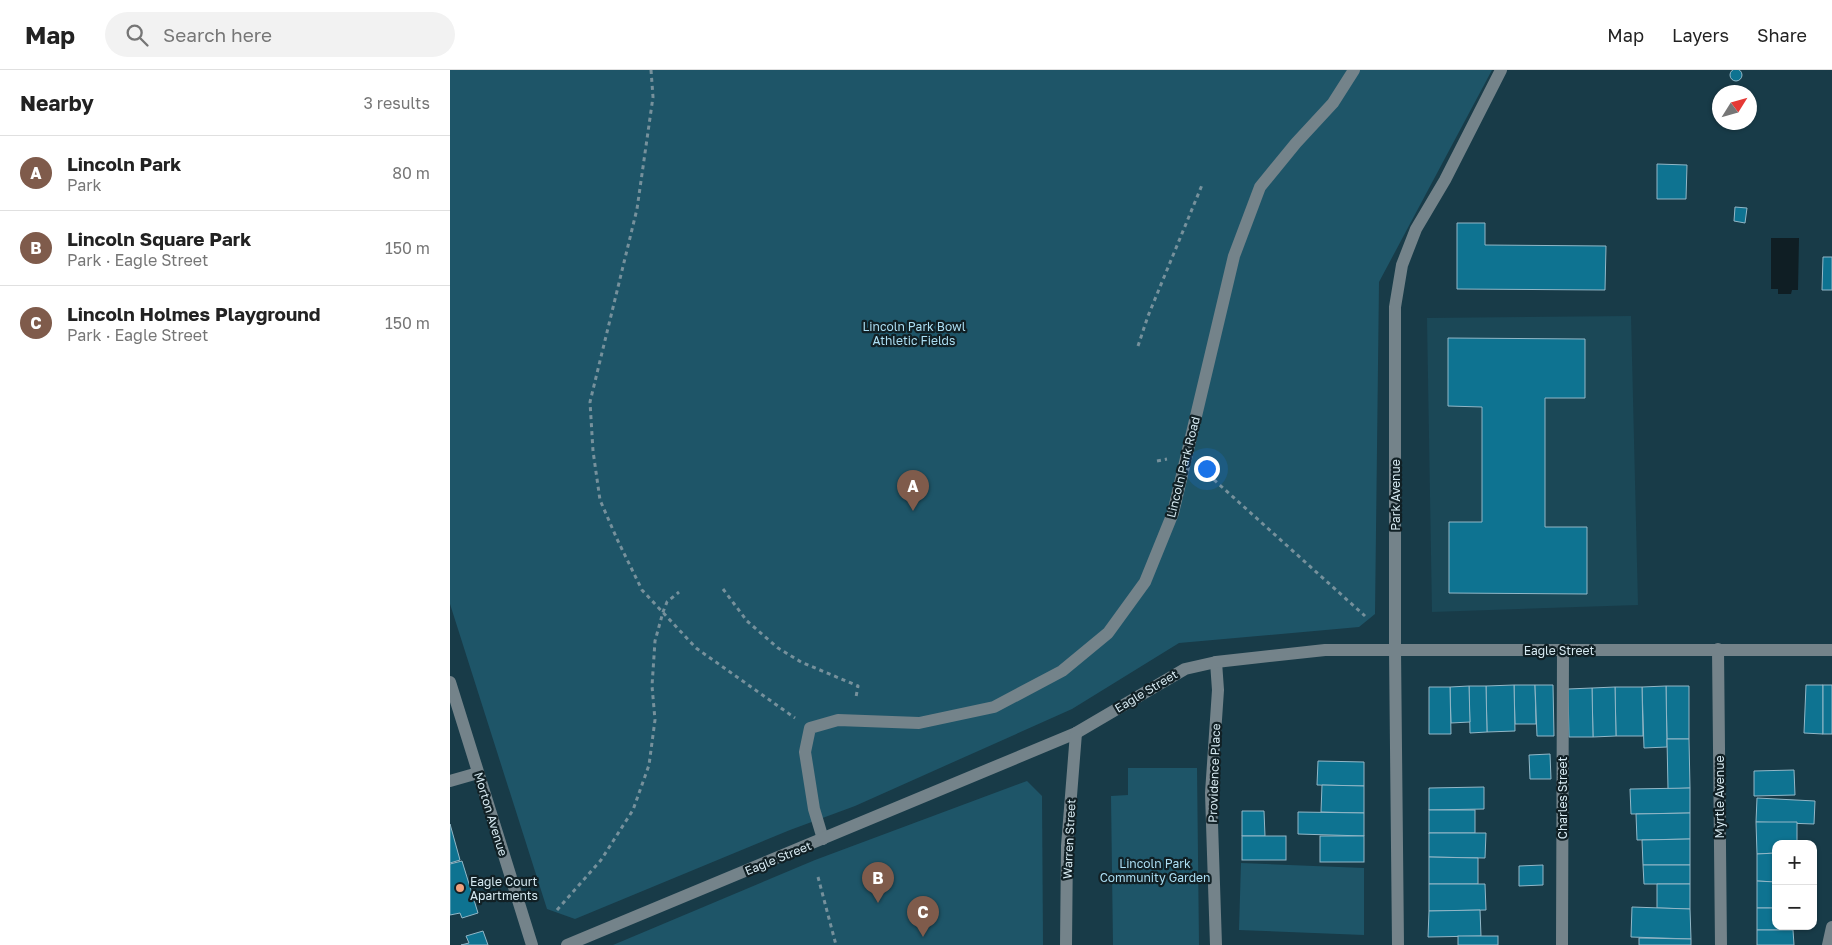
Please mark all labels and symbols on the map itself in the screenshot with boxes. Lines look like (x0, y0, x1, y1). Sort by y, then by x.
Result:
north arrow (1712, 85, 1757, 130)
park label: Lincoln Park Bowl Athletic Fields (862, 319, 966, 348)
street label: Lincoln Park Road (1163, 415, 1203, 519)
your location (1194, 456, 1220, 482)
street label: Park Avenue (1388, 459, 1403, 531)
pin: A (897, 470, 929, 511)
street label: Eagle Street (1524, 643, 1594, 658)
street label: Eagle Street (1112, 666, 1180, 716)
street label: Providence Place (1205, 723, 1223, 823)
street label: Myrtle Avenue (1712, 756, 1727, 838)
street label: Charles Street (1555, 757, 1570, 839)
street label: Morton Avenue (471, 770, 511, 858)
street label: Warren Street (1059, 799, 1079, 879)
street label: Eagle Street (742, 838, 814, 878)
park label: Lincoln Park Community Garden (1100, 856, 1210, 885)
pin: B (862, 862, 894, 903)
place label: Eagle Court Apartments (470, 874, 538, 903)
marker: Eagle Court Apartments (454, 882, 466, 894)
pin: C (907, 896, 939, 937)

